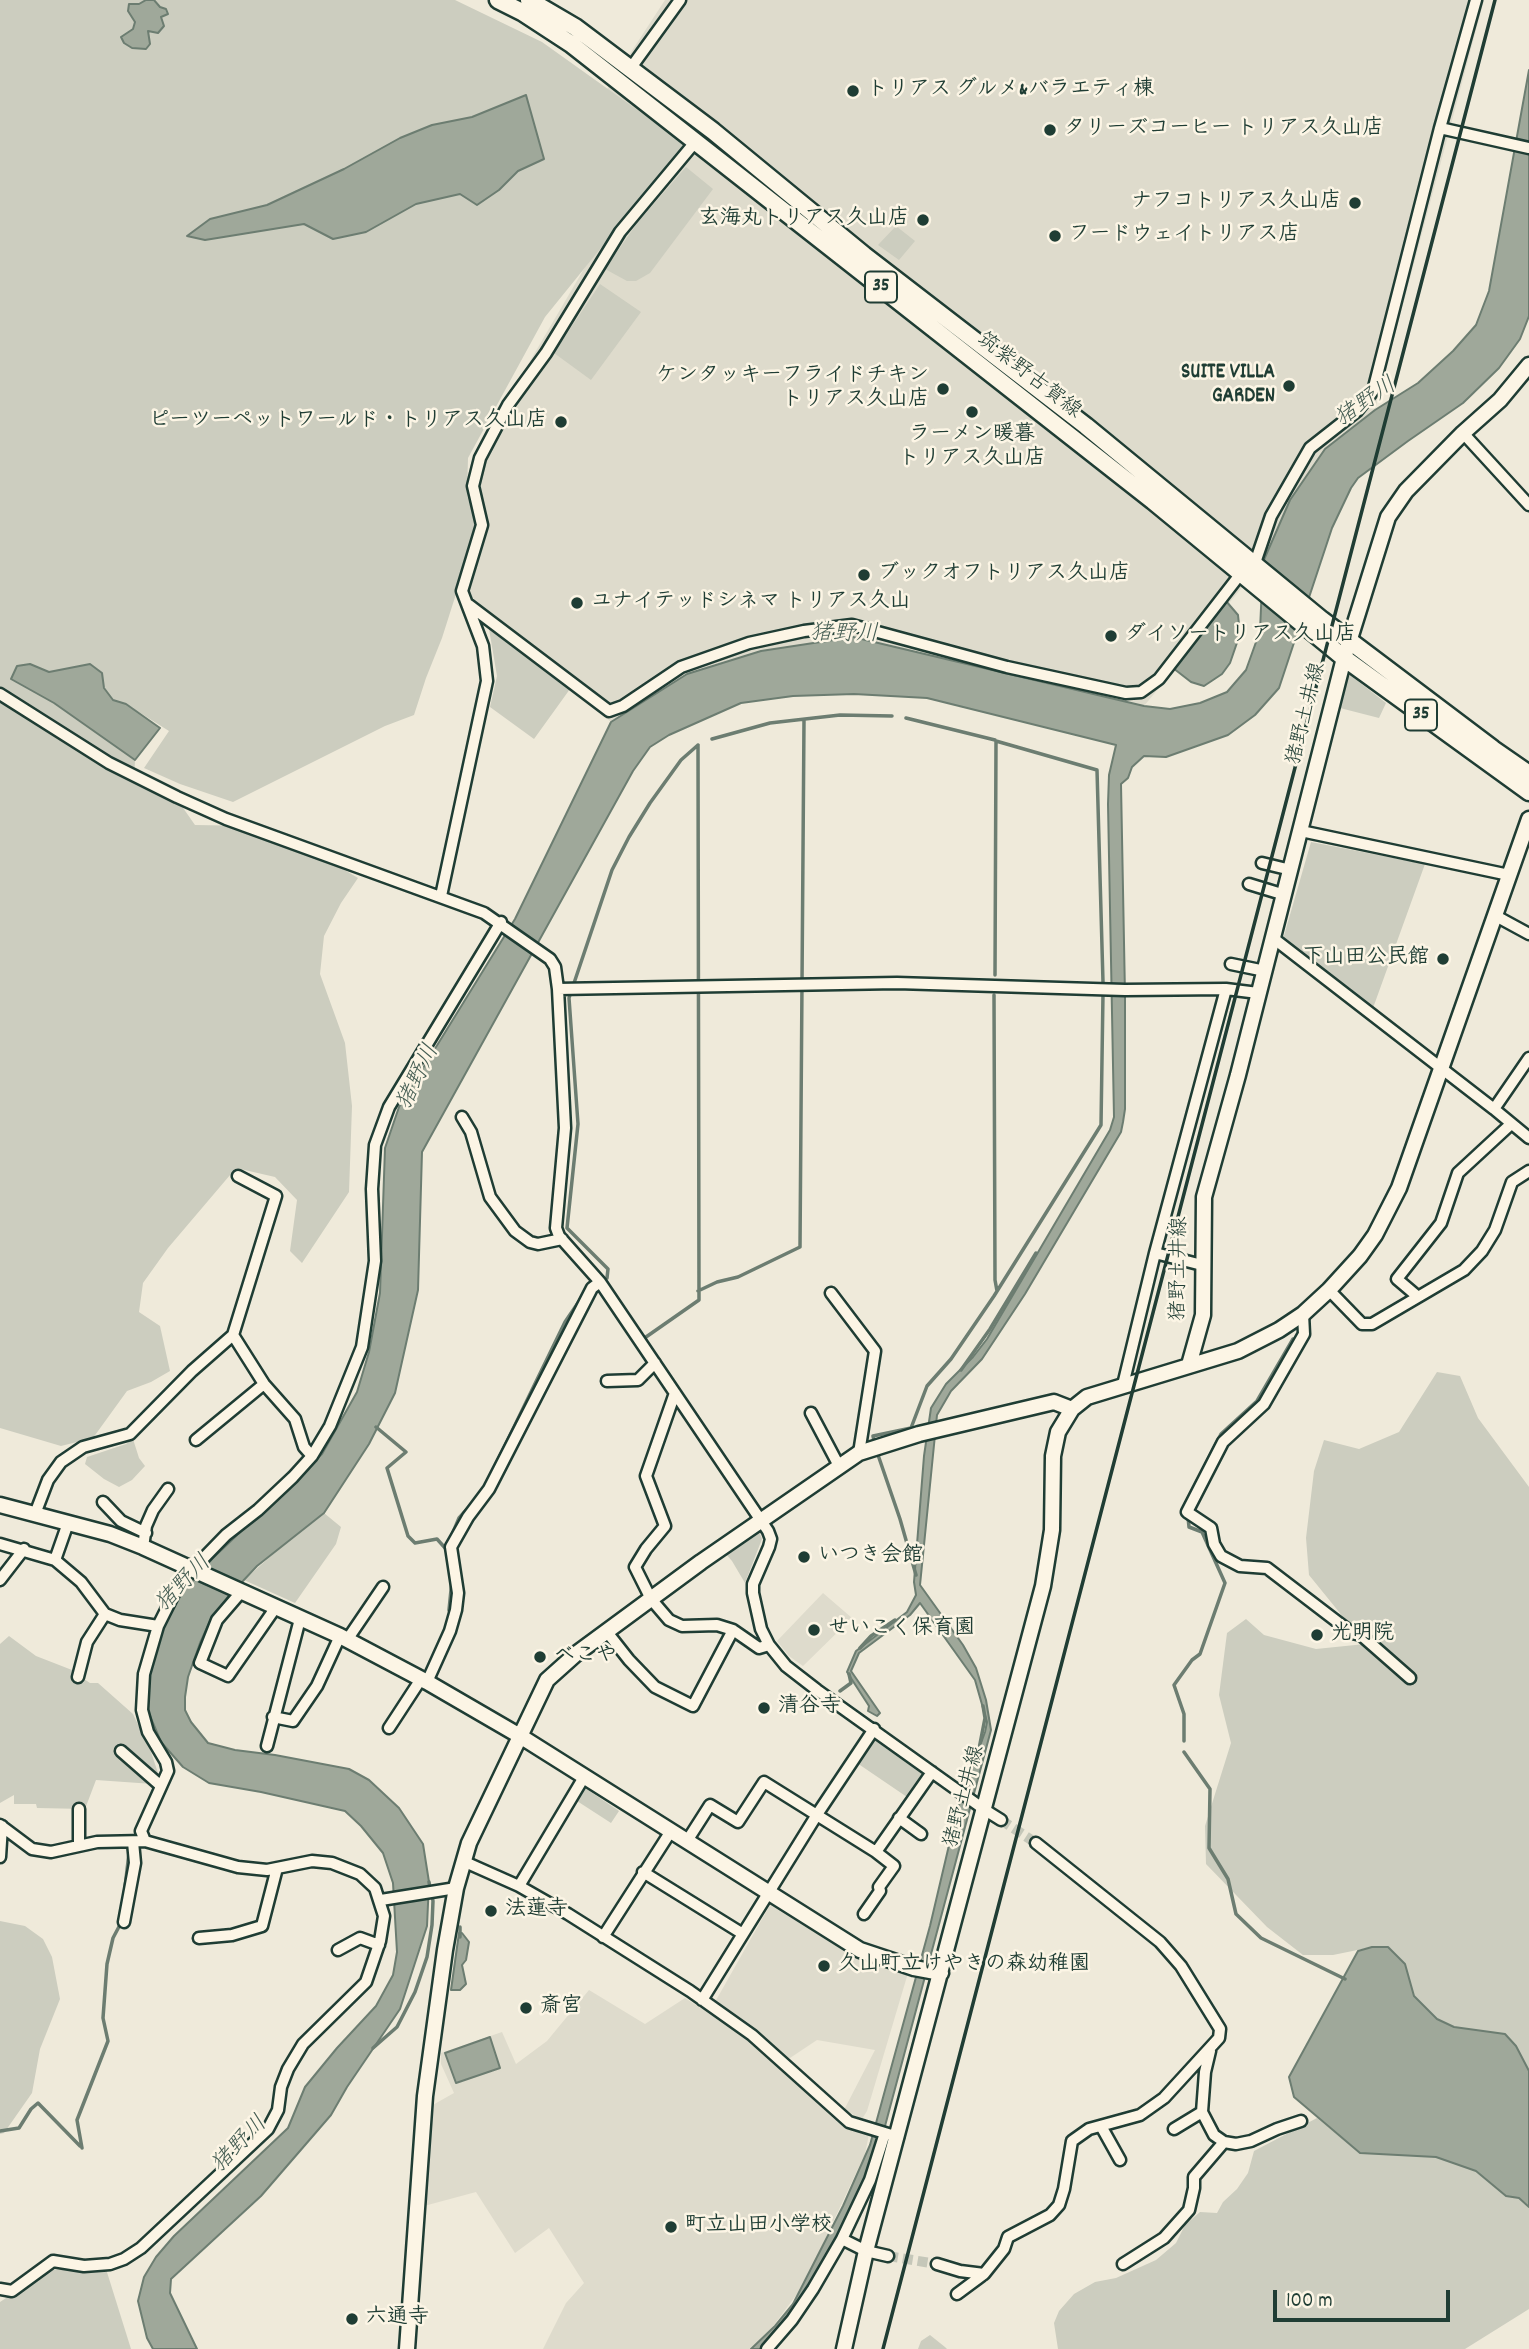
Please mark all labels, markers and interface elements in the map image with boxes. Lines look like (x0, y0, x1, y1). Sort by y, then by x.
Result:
place label: トリアス グルメ&バラエティ棟 (867, 78, 1154, 104)
marker: トリアス グルメ&バラエティ棟 (845, 83, 861, 99)
place label: タリーズコーヒー トリアス久山店 (1064, 117, 1383, 143)
marker: タリーズコーヒー トリアス久山店 (1042, 122, 1058, 138)
place label: ナフコトリアス久山店 (1131, 190, 1341, 216)
marker: ナフコトリアス久山店 (1347, 195, 1363, 211)
place label: 玄海丸トリアス久山店 (699, 207, 909, 233)
marker: 玄海丸トリアス久山店 (915, 212, 931, 228)
place label: フードウェイトリアス店 (1069, 223, 1300, 249)
marker: フードウェイトリアス店 (1047, 228, 1063, 244)
road number: 35 (865, 272, 897, 302)
street label: 筑紫野古賀線 (971, 328, 1085, 426)
place label: SUITE VILLA GARDEN (1181, 361, 1275, 411)
place label: ケンタッキーフライドチキン トリアス久山店 (656, 364, 929, 414)
water label: 猪野川 (1331, 373, 1403, 435)
marker: SUITE VILLA GARDEN (1281, 378, 1297, 394)
marker: ケンタッキーフライドチキン トリアス久山店 (935, 381, 951, 397)
marker: ラーメン暖暮 トリアス久山店 (964, 404, 980, 420)
place label: ピーツーペットワールド・トリアス久山店 (149, 409, 547, 435)
marker: ピーツーペットワールド・トリアス久山店 (553, 414, 569, 430)
place label: ラーメン暖暮 トリアス久山店 (899, 423, 1045, 473)
place label: ブックオフトリアス久山店 (878, 562, 1130, 588)
marker: ブックオフトリアス久山店 (856, 567, 872, 583)
place label: ユナイテッドシネマ トリアス久山 (591, 590, 911, 616)
marker: ユナイテッドシネマ トリアス久山 (569, 595, 585, 611)
water label: 猪野川 (809, 622, 879, 650)
place label: ダイソートリアス久山店 (1125, 623, 1356, 649)
marker: ダイソートリアス久山店 (1103, 628, 1119, 644)
street label: 猪野土井線 (1283, 660, 1333, 768)
road number: 35 (1405, 700, 1437, 730)
place label: 下山田公民館 (1303, 946, 1429, 972)
marker: 下山田公民館 (1435, 951, 1451, 967)
water label: 猪野川 (392, 1041, 448, 1115)
street label: 猪野土井線 (1167, 1216, 1195, 1322)
place label: いつき会館 (818, 1544, 923, 1570)
marker: いつき会館 (796, 1549, 812, 1565)
water label: 猪野川 (151, 1551, 219, 1619)
place label: せいこく保育園 (828, 1617, 975, 1643)
marker: せいこく保育園 (806, 1622, 822, 1638)
place label: 光明院 (1331, 1622, 1394, 1648)
marker: 光明院 (1309, 1627, 1325, 1643)
place label: べこや (554, 1644, 617, 1670)
marker: べこや (532, 1649, 548, 1665)
place label: 清谷寺 (778, 1695, 841, 1721)
marker: 清谷寺 (756, 1700, 772, 1716)
street label: 猪野土井線 (940, 1743, 992, 1851)
place label: 法蓮寺 (505, 1898, 568, 1924)
marker: 法蓮寺 (483, 1903, 499, 1919)
place label: 久山町立けやきの森幼稚園 (838, 1953, 1090, 1979)
marker: 久山町立けやきの森幼稚園 (816, 1958, 832, 1974)
place label: 斎宮 (540, 1995, 582, 2021)
marker: 斎宮 (518, 2000, 534, 2016)
water label: 猪野川 (207, 2112, 275, 2180)
place label: 町立山田小学校 (685, 2214, 832, 2240)
marker: 町立山田小学校 (663, 2219, 679, 2235)
scale bar (1277, 2276, 1454, 2320)
text: 100 m (1286, 2287, 1333, 2317)
place label: 六通寺 (366, 2306, 429, 2332)
marker: 六通寺 (344, 2311, 360, 2327)

